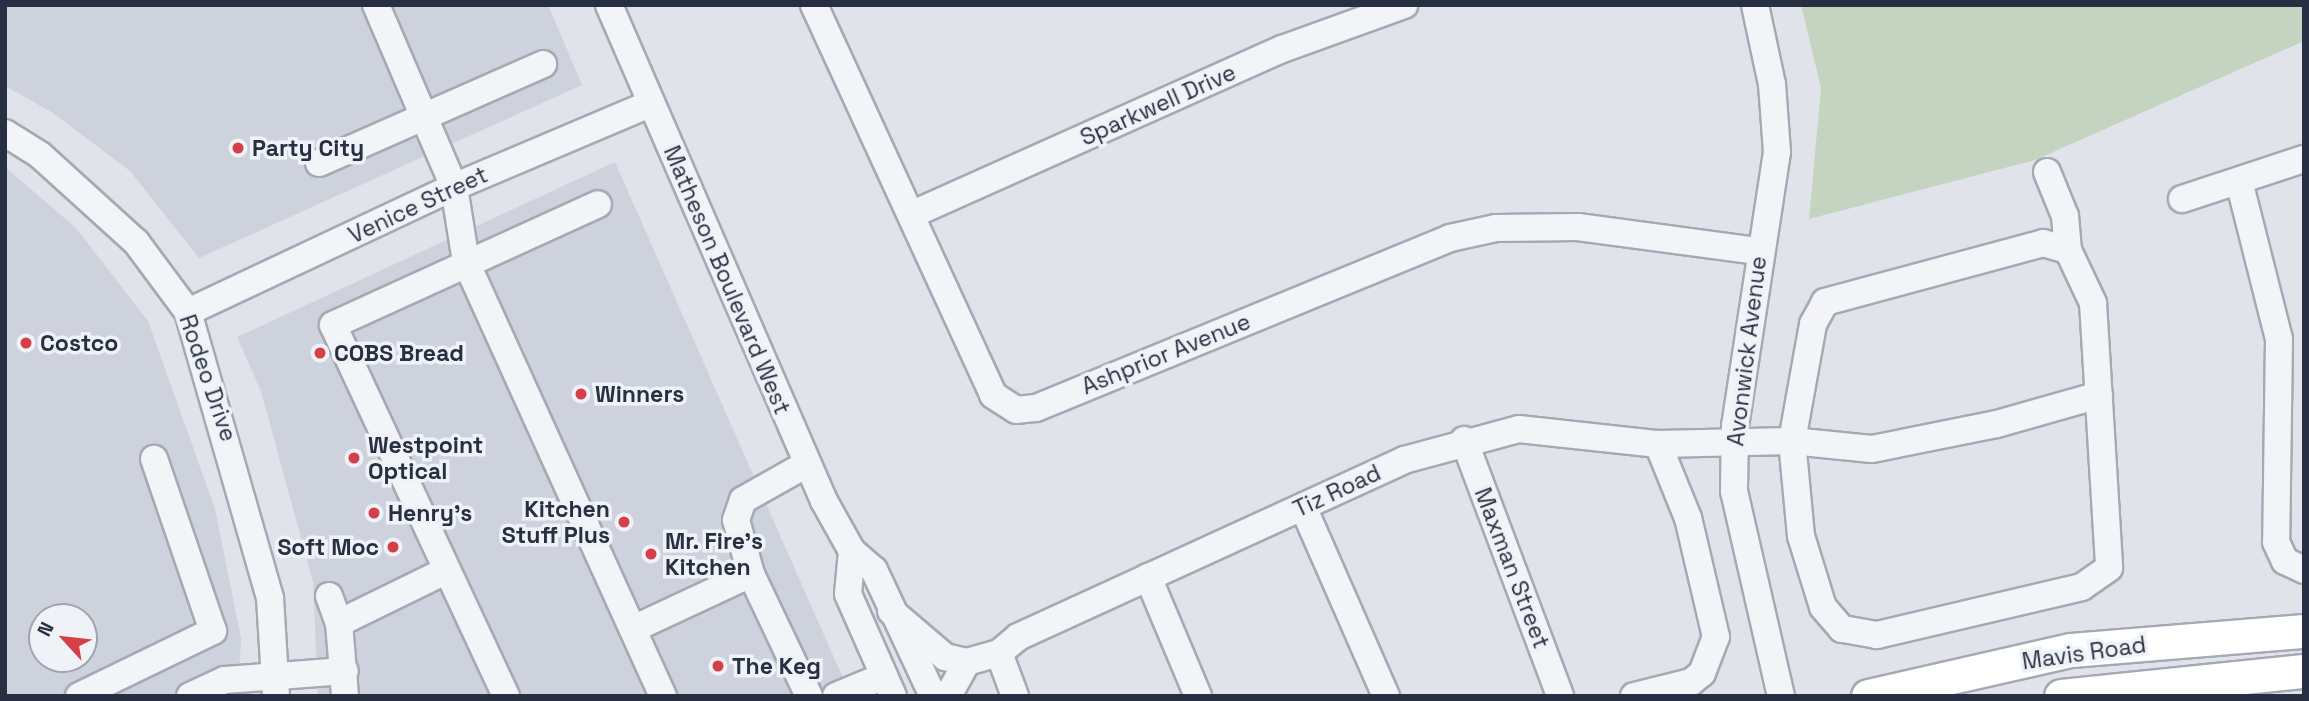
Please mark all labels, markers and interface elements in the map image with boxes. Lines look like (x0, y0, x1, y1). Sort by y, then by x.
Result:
street label: Sparkwell Drive (1076, 58, 1240, 152)
place label: Party City (252, 134, 364, 162)
marker: Party City (230, 140, 246, 156)
street label: Matheson Boulevard West (658, 141, 796, 419)
street label: Venice Street (344, 161, 492, 249)
street label: Avonwick Avenue (1722, 254, 1772, 448)
street label: Ashprior Avenue (1077, 308, 1255, 400)
street label: Rodeo Drive (173, 311, 243, 445)
place label: Costco (40, 329, 118, 357)
marker: Costco (18, 335, 34, 351)
place label: COBS Bread (334, 339, 464, 367)
marker: COBS Bread (312, 345, 328, 361)
place label: Winners (595, 380, 684, 408)
marker: Winners (573, 386, 589, 402)
place label: Westpoint Optical (368, 431, 483, 485)
marker: Westpoint Optical (346, 450, 362, 466)
street label: Tiz Road (1289, 459, 1385, 523)
street label: Maxman Street (1469, 484, 1555, 652)
place label: Kitchen Stuff Plus (502, 495, 610, 549)
place label: Henry's (388, 499, 472, 527)
marker: Henry's (366, 505, 382, 521)
marker: Kitchen Stuff Plus (616, 514, 632, 530)
place label: Mr. Fire’s Kitchen (665, 527, 764, 581)
place label: Soft Moc (277, 533, 379, 561)
marker: Soft Moc (385, 539, 401, 555)
marker: Mr. Fire’s Kitchen (643, 546, 659, 562)
north arrow (28, 603, 98, 673)
text: N (32, 618, 60, 641)
street label: Mavis Road (2020, 631, 2148, 675)
place label: The Keg (732, 652, 821, 680)
marker: The Keg (710, 658, 726, 674)

